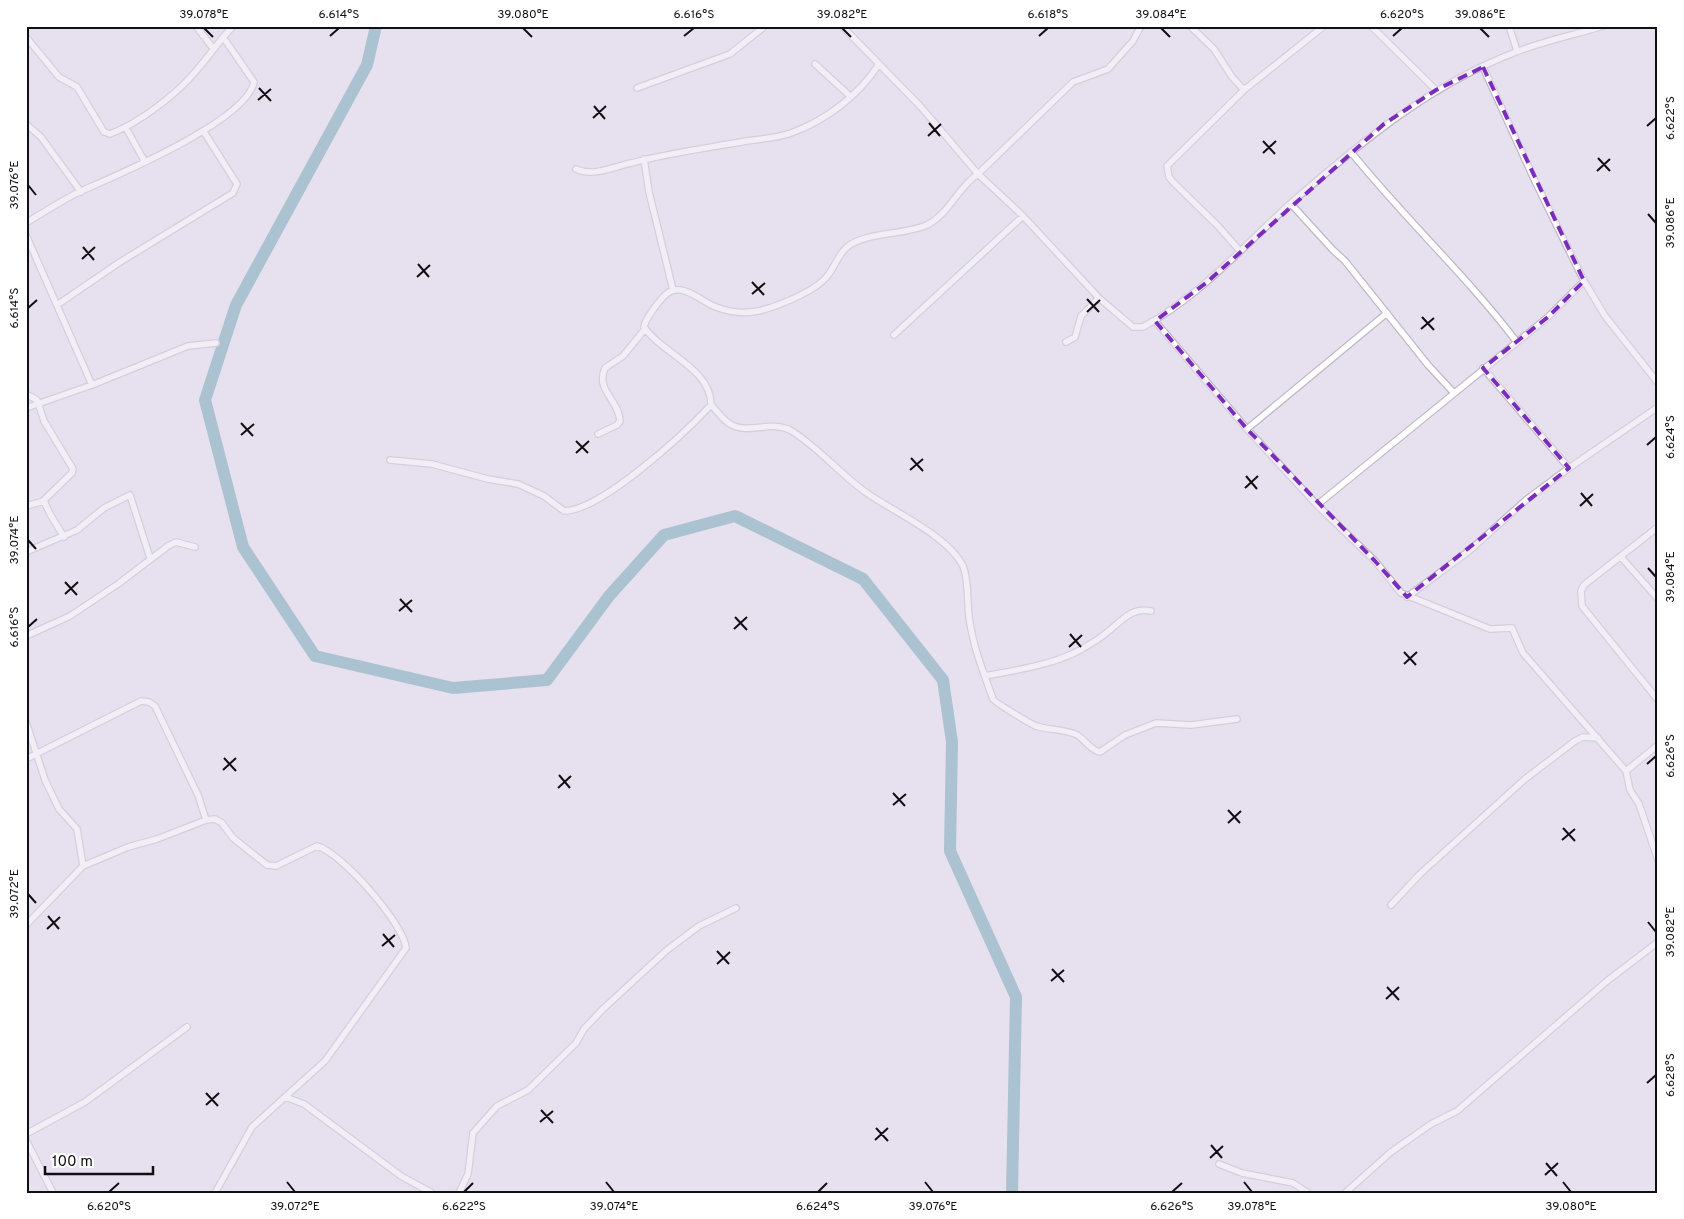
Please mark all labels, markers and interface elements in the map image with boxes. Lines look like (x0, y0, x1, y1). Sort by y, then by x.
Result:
text: 39.078°E (179, 7, 229, 23)
text: 6.614°S (319, 7, 359, 23)
text: 39.080°E (497, 7, 549, 23)
text: 6.616°S (674, 7, 714, 23)
text: 39.082°E (816, 7, 868, 23)
text: 6.618°S (1028, 7, 1068, 23)
text: 39.084°E (1135, 7, 1187, 23)
text: 6.620°S (1380, 7, 1424, 23)
text: 39.086°E (1454, 7, 1506, 23)
text: 6.622°S (1663, 96, 1679, 140)
text: 39.076°E (7, 160, 23, 210)
text: 39.086°E (1663, 197, 1679, 249)
text: 6.614°S (7, 288, 23, 328)
text: 6.624°S (1663, 415, 1679, 459)
text: 39.074°E (7, 516, 23, 564)
text: 39.084°E (1663, 551, 1679, 603)
text: 6.616°S (7, 607, 23, 647)
text: 6.626°S (1663, 734, 1679, 778)
text: 39.072°E (7, 869, 23, 919)
text: 39.082°E (1663, 906, 1679, 958)
text: 6.628°S (1663, 1053, 1679, 1097)
scale bar (45, 1144, 152, 1176)
text: 100 m (52, 1153, 93, 1172)
text: 6.620°S (87, 1199, 131, 1215)
text: 39.072°E (270, 1199, 320, 1215)
text: 6.622°S (442, 1199, 486, 1215)
text: 39.074°E (590, 1199, 638, 1215)
text: 6.624°S (796, 1199, 840, 1215)
text: 39.076°E (908, 1199, 958, 1215)
text: 6.626°S (1150, 1199, 1194, 1215)
text: 39.078°E (1227, 1199, 1277, 1215)
text: 39.080°E (1545, 1199, 1597, 1215)

